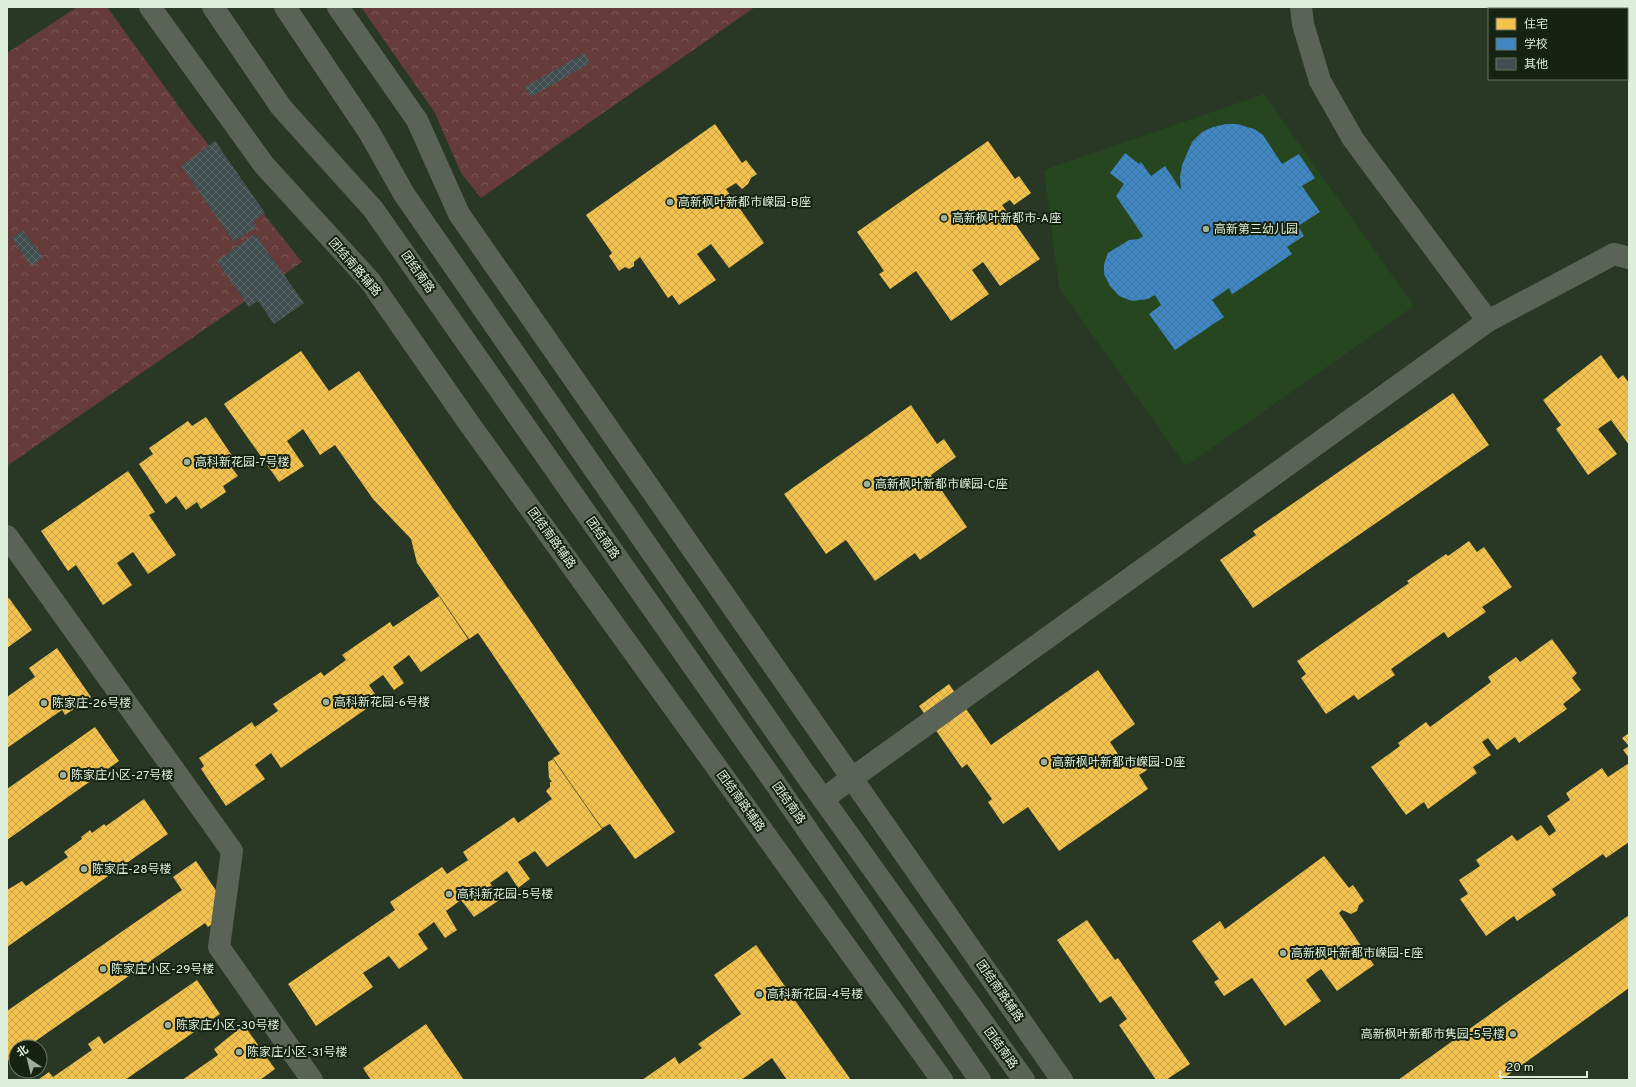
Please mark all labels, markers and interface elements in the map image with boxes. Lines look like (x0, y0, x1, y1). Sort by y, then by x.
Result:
legend (1488, 8, 1628, 80)
text: 住宅 (1524, 17, 1548, 33)
text: 学校 (1524, 37, 1548, 53)
text: 其他 (1524, 57, 1548, 73)
place label: 高新·枫叶新都市嵘园-B座 (678, 195, 811, 211)
marker: 高新·枫叶新都市嵘园-B座 (665, 197, 675, 207)
place label: 高新·枫叶新都市-A座 (952, 211, 1061, 227)
marker: 高新·枫叶新都市-A座 (939, 213, 949, 223)
place label: 高新第三幼儿园 (1214, 222, 1298, 238)
marker: 高新第三幼儿园 (1201, 224, 1211, 234)
street label: 团结南路辅路 (325, 235, 384, 300)
street label: 团结南路 (397, 248, 438, 297)
place label: 高科新花园-7号楼 (195, 455, 289, 471)
marker: 高科新花园-7号楼 (182, 457, 192, 467)
place label: 高新·枫叶新都市嵘园-C座 (875, 477, 1008, 493)
marker: 高新·枫叶新都市嵘园-C座 (862, 479, 872, 489)
street label: 团结南路辅路 (524, 505, 579, 572)
street label: 团结南路 (582, 514, 623, 563)
place label: 高科新花园-6号楼 (334, 695, 430, 711)
place label: 陈家庄-26号楼 (52, 696, 131, 712)
marker: 高科新花园-6号楼 (321, 697, 331, 707)
marker: 陈家庄-26号楼 (39, 698, 49, 708)
place label: 高新·枫叶新都市嵘园-D座 (1052, 755, 1185, 771)
marker: 高新·枫叶新都市嵘园-D座 (1039, 757, 1049, 767)
place label: 陈家庄小区-27号楼 (71, 768, 173, 784)
street label: 团结南路辅路 (713, 768, 768, 835)
marker: 陈家庄小区-27号楼 (58, 770, 68, 780)
street label: 团结南路 (768, 779, 809, 828)
place label: 陈家庄-28号楼 (92, 862, 171, 878)
marker: 陈家庄-28号楼 (79, 864, 89, 874)
place label: 高科新花园-5号楼 (457, 887, 553, 903)
marker: 高科新花园-5号楼 (444, 889, 454, 899)
place label: 高新·枫叶新都市嵘园-E座 (1291, 946, 1423, 962)
marker: 高新·枫叶新都市嵘园-E座 (1278, 948, 1288, 958)
street label: 团结南路辅路 (972, 957, 1026, 1026)
place label: 陈家庄小区-29号楼 (111, 962, 214, 978)
marker: 陈家庄小区-29号楼 (98, 964, 108, 974)
place label: 高科新花园-4号楼 (767, 987, 863, 1003)
marker: 高科新花园-4号楼 (754, 989, 764, 999)
place label: 陈家庄小区-30号楼 (176, 1018, 280, 1034)
marker: 陈家庄小区-30号楼 (163, 1020, 173, 1030)
street label: 团结南路 (980, 1024, 1021, 1073)
place label: 高新·枫叶新都市隽园-5号楼 (1361, 1027, 1505, 1043)
marker: 高新·枫叶新都市隽园-5号楼 (1508, 1029, 1518, 1039)
north arrow (8, 1039, 48, 1079)
text: 北 (14, 1043, 31, 1061)
place label: 陈家庄小区-31号楼 (247, 1045, 347, 1061)
marker: 陈家庄小区-31号楼 (234, 1047, 244, 1057)
scale bar (1500, 1053, 1587, 1079)
text: 20 m (1506, 1060, 1534, 1076)

